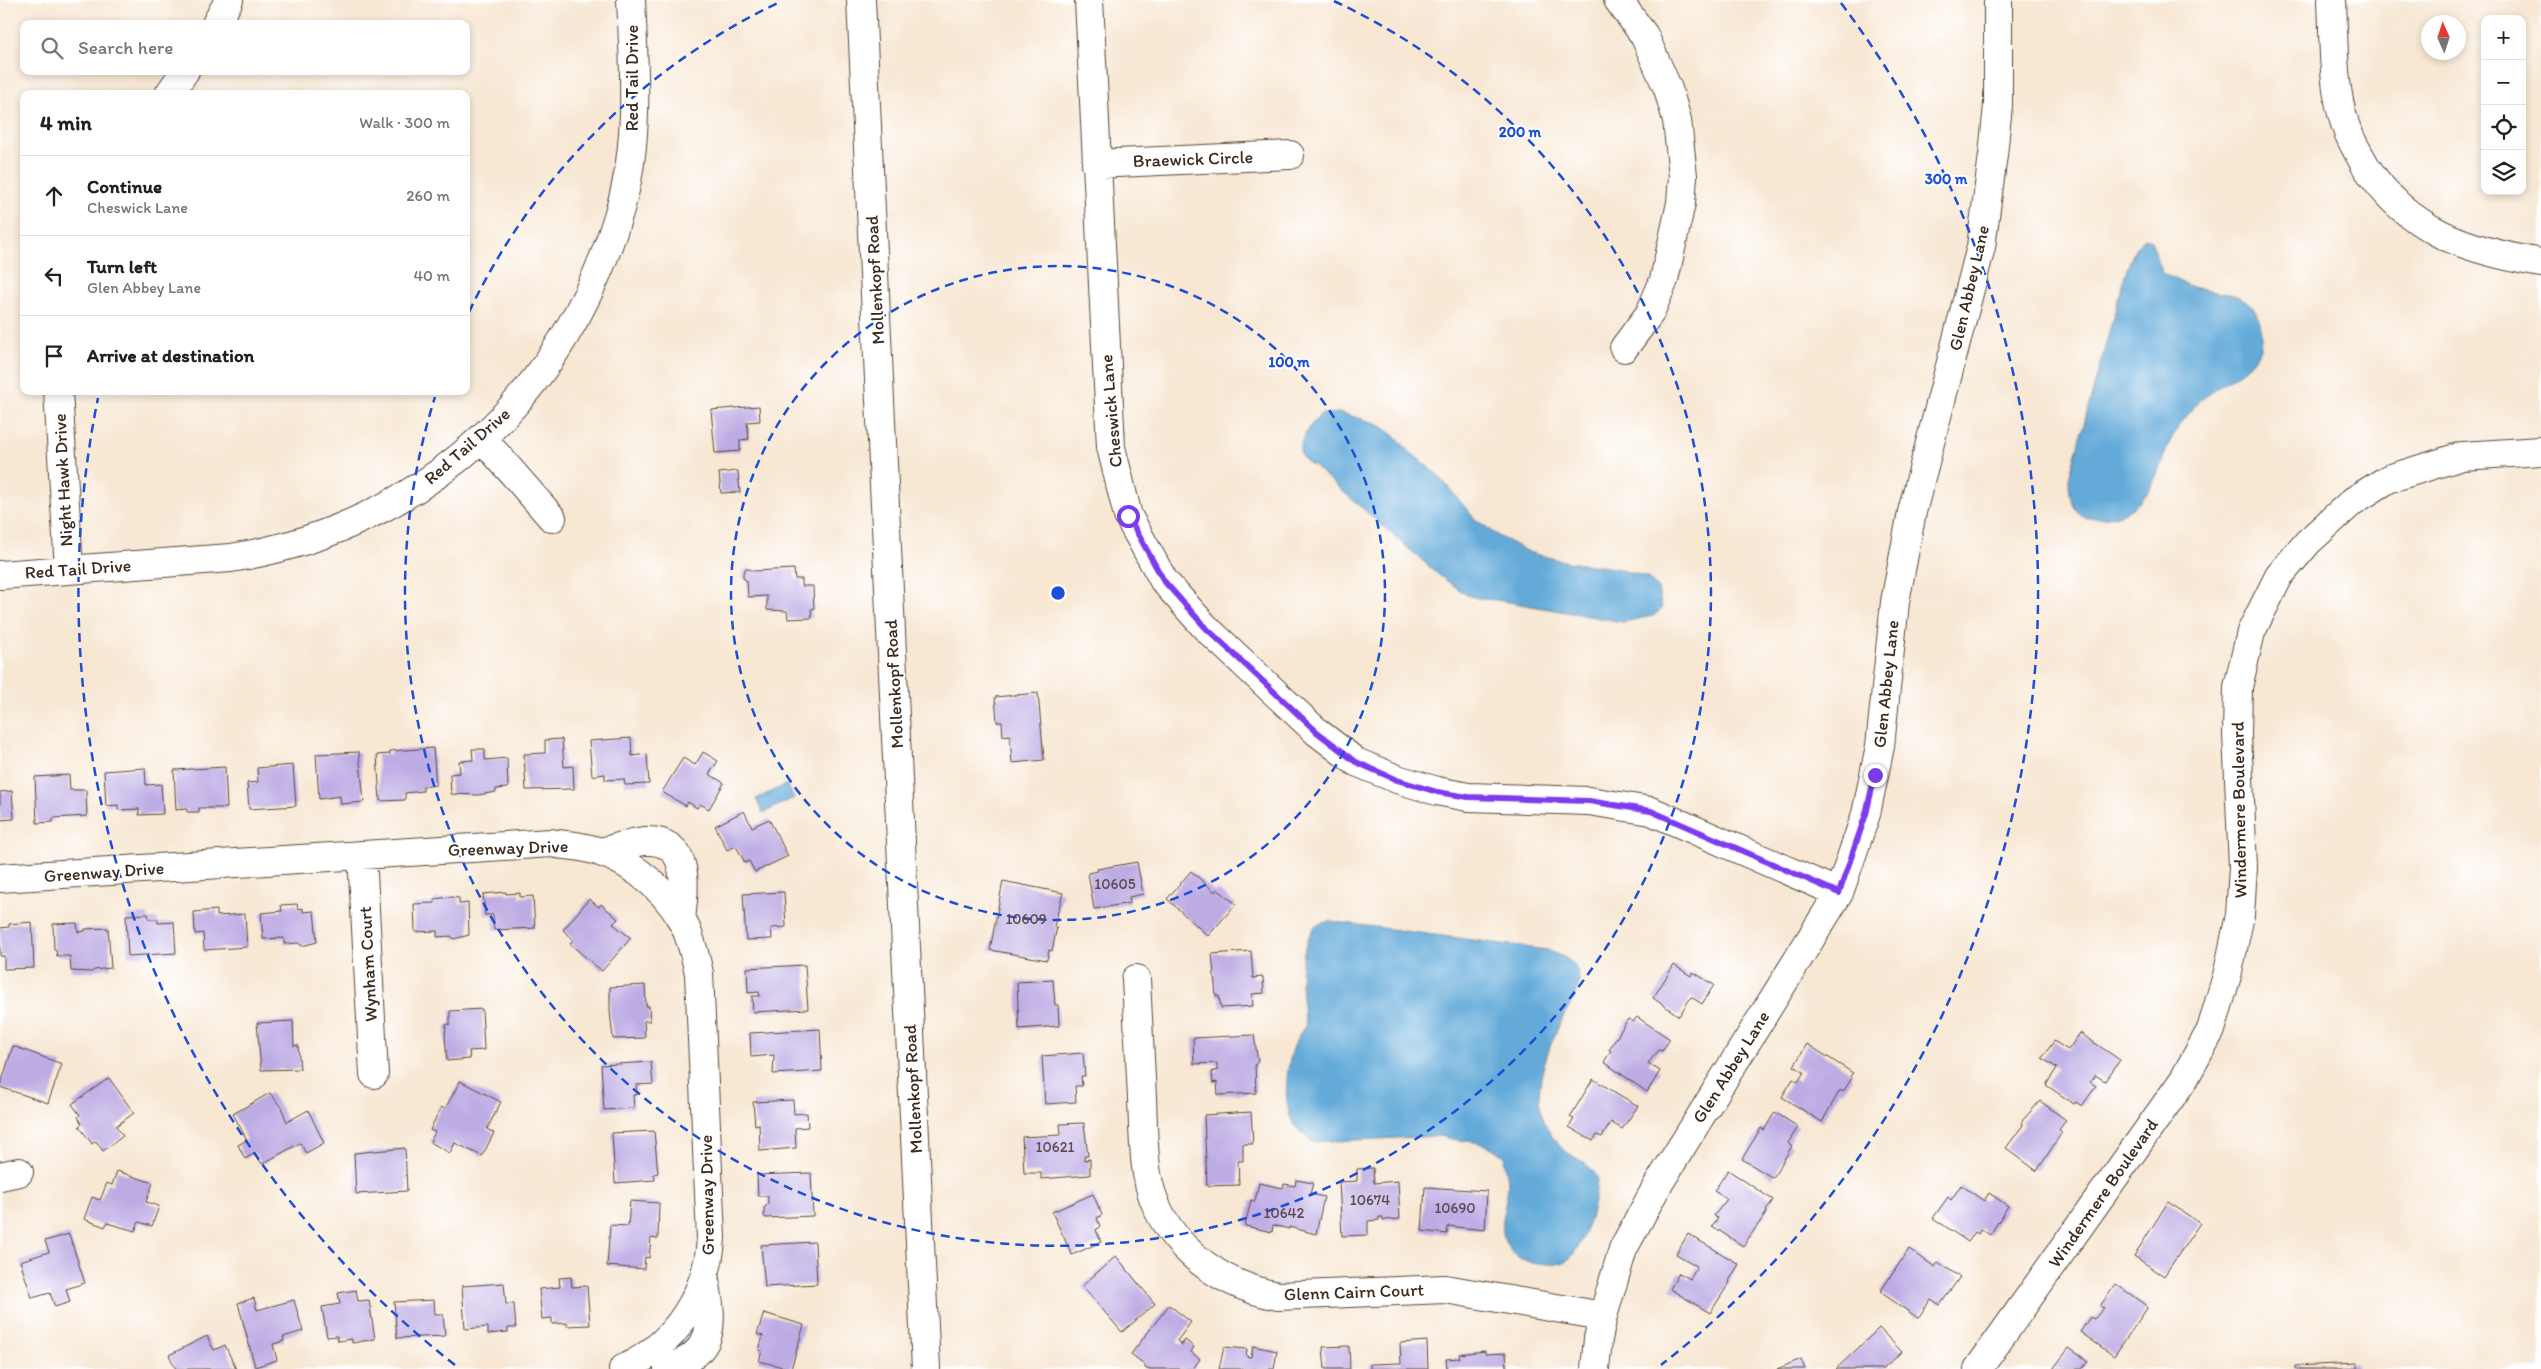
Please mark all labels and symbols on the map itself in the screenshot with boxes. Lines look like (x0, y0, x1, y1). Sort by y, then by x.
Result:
north arrow (2421, 15, 2466, 60)
street label: Red Tail Drive (621, 25, 643, 131)
text: 200 m (1499, 123, 1542, 141)
street label: Braewick Circle (1132, 146, 1254, 172)
text: 300 m (1925, 170, 1968, 188)
street label: Mollenkopf Road (861, 215, 889, 345)
street label: Glen Abbey Lane (1944, 223, 1994, 353)
street label: Cheswick Lane (1095, 353, 1127, 469)
text: 100 m (1268, 353, 1310, 371)
street label: Red Tail Drive (420, 403, 514, 489)
street label: Night Hawk Drive (49, 413, 77, 547)
route start (1117, 505, 1140, 528)
street label: Red Tail Drive (24, 554, 132, 584)
centre of rings (1049, 584, 1067, 602)
street label: Mollenkopf Road (880, 619, 908, 749)
street label: Glen Abbey Lane (1868, 619, 1904, 749)
street label: Windermere Boulevard (2226, 721, 2252, 899)
route end (1864, 764, 1887, 787)
street label: Greenway Drive (447, 835, 569, 861)
street label: Greenway Drive (43, 857, 165, 887)
house number: 10605 (1094, 875, 1136, 893)
street label: Wynham Court (354, 905, 382, 1022)
house number: 10609 (1005, 910, 1047, 928)
street label: Glen Abbey Lane (1688, 1007, 1774, 1127)
street label: Mollenkopf Road (899, 1024, 927, 1154)
street label: Windermere Boulevard (2043, 1114, 2163, 1272)
street label: Greenway Drive (695, 1135, 719, 1255)
house number: 10621 (1036, 1138, 1075, 1156)
house number: 10674 (1350, 1191, 1390, 1209)
house number: 10690 (1434, 1199, 1476, 1217)
house number: 10642 (1263, 1204, 1305, 1222)
street label: Glenn Cairn Court (1284, 1279, 1425, 1305)

